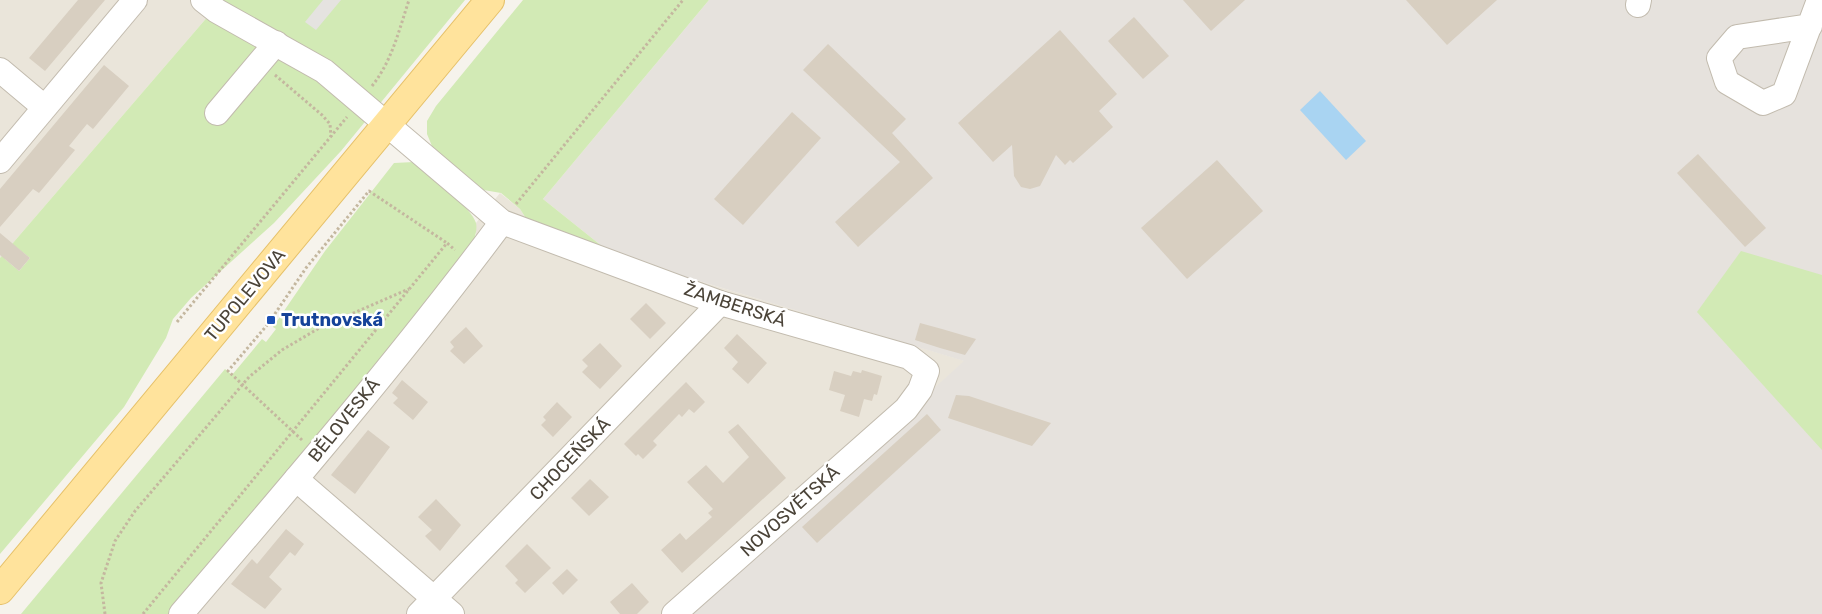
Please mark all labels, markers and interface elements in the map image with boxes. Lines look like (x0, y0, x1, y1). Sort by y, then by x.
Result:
street label: TUPOLEVOVA (200, 244, 290, 346)
street label: ŽAMBERSKÁ (681, 278, 789, 332)
place label: Trutnovská (281, 309, 383, 331)
marker: Trutnovská (265, 314, 277, 326)
street label: BĚLOVESKÁ (304, 374, 384, 466)
street label: CHOCEŇSKÁ (525, 413, 615, 505)
street label: NOVOSVĚTSKÁ (736, 461, 844, 561)

